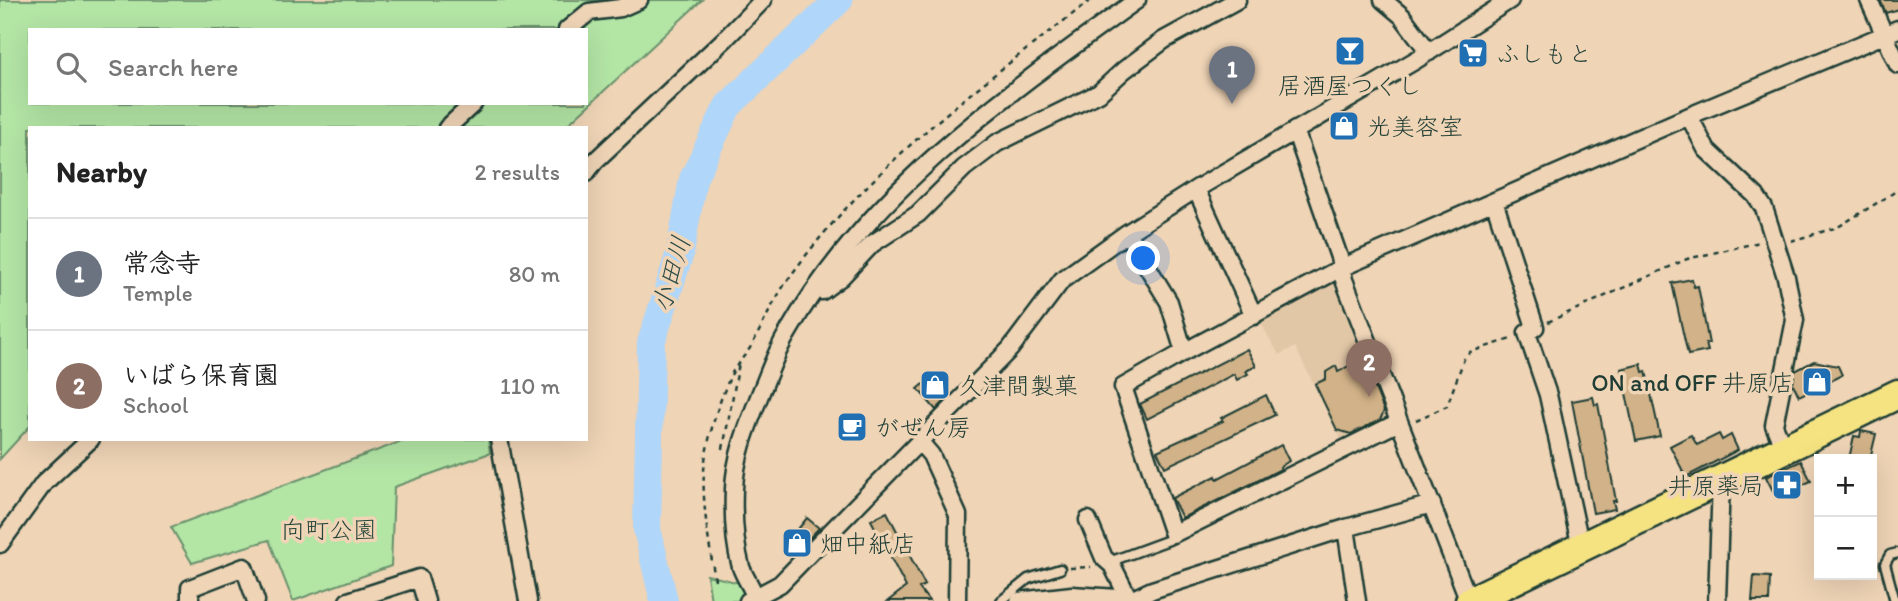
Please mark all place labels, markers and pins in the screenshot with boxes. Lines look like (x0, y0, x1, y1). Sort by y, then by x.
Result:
bar icon: 居酒屋つくし (1333, 34, 1367, 68)
supermarket icon: ふしもと (1456, 36, 1490, 70)
place label: ふしもと (1496, 39, 1592, 68)
pin: 1 (1209, 46, 1255, 104)
place label: 居酒屋つくし (1278, 71, 1422, 100)
shop icon: 光美容室 (1327, 109, 1361, 143)
place label: 光美容室 (1367, 112, 1463, 141)
pin: 2 (1346, 339, 1392, 397)
shop icon: ON and OFF 井原店 (1800, 365, 1834, 399)
shop icon: 久津間製菓 (918, 368, 952, 402)
place label: ON and OFF 井原店 (1591, 368, 1794, 397)
place label: 久津間製菓 (958, 371, 1078, 400)
cafe icon: がぜん房 (835, 410, 869, 444)
place label: がぜん房 (875, 413, 971, 442)
pharmacy icon: 井原薬局 (1770, 468, 1804, 502)
place label: 井原薬局 (1668, 471, 1764, 500)
shop icon: 畑中紙店 (780, 526, 814, 560)
place label: 畑中紙店 (820, 529, 916, 558)

